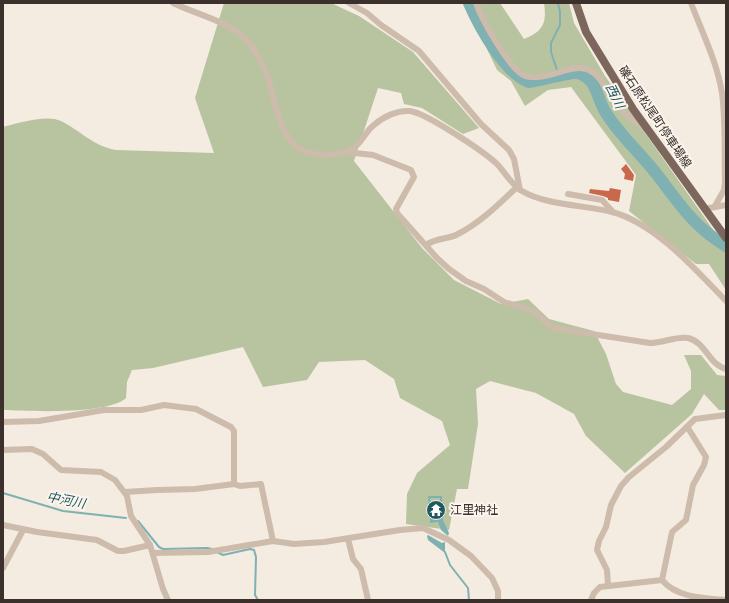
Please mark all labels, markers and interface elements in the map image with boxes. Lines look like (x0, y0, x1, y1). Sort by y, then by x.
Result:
street label: 礫石原松尾町停車場線 (616, 63, 694, 171)
water label: 西川 (603, 81, 628, 113)
water label: 中河川 (45, 489, 89, 511)
temple icon: 江里神社 (425, 499, 447, 521)
place label: 江里神社 (450, 503, 498, 517)

